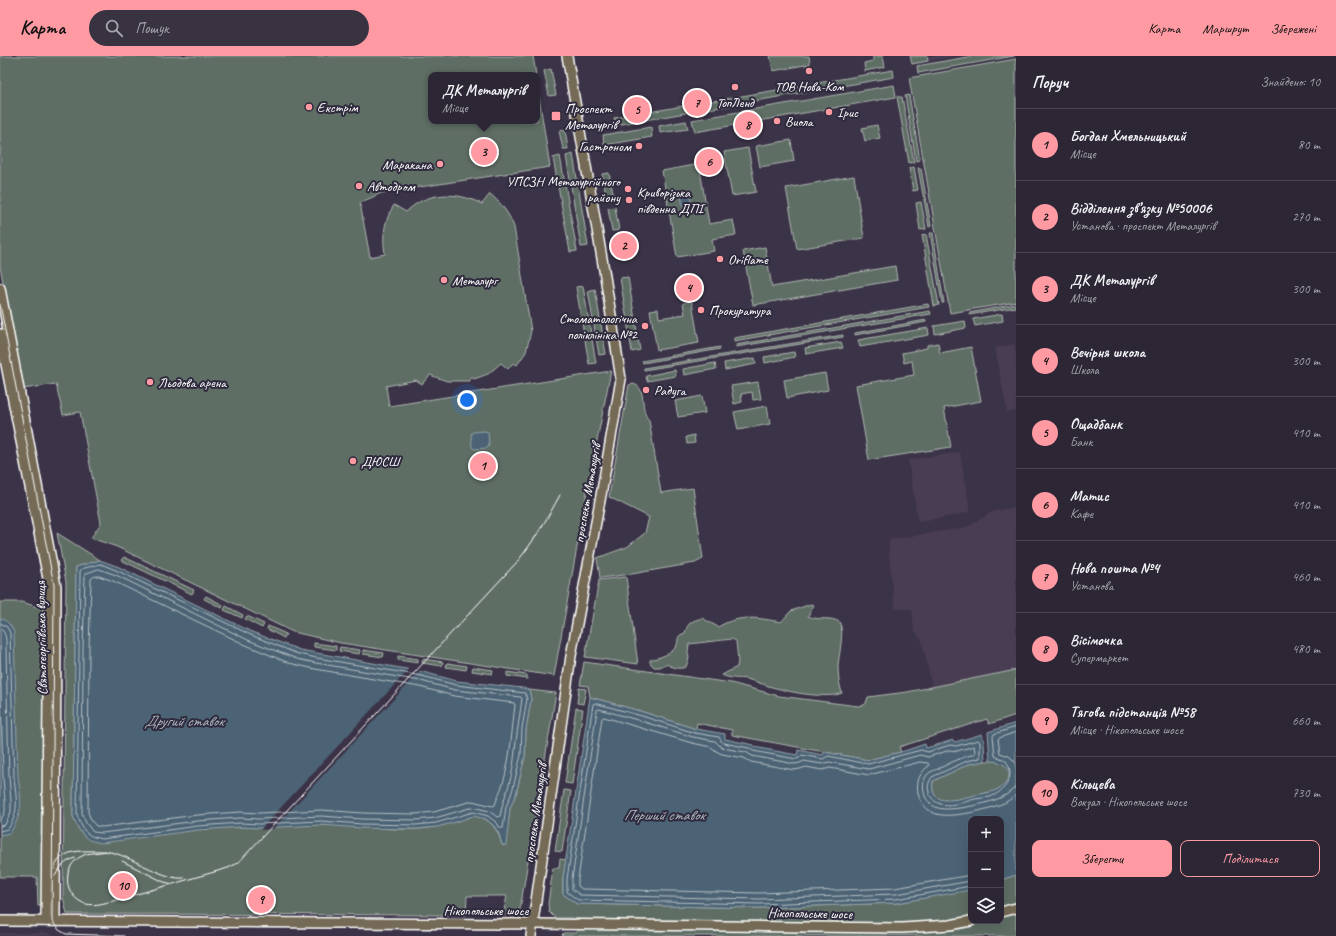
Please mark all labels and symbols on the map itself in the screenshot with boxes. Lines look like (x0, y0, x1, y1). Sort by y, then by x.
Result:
marker: ТОВ Нова-Ком (804, 66, 814, 76)
place label: ТОВ Нова-Ком (774, 78, 844, 95)
marker: ТопЛенд (730, 82, 740, 92)
pin: 7 (684, 88, 710, 118)
place label: ТопЛенд (716, 94, 755, 111)
pin: 5 (624, 95, 650, 125)
place label: Екстрім (317, 99, 359, 116)
place label: Проспект Металургів (565, 100, 621, 133)
marker: Екстрім (304, 102, 314, 112)
place label: Ірис (837, 104, 859, 121)
marker: Ірис (824, 107, 834, 117)
marker: Проспект Металургів (550, 110, 562, 122)
pin: 8 (735, 110, 761, 140)
place label: Виола (785, 113, 814, 130)
marker: Виола (772, 116, 782, 126)
pin: 3 (471, 137, 497, 167)
place label: Гастроном (579, 138, 633, 155)
marker: Гастроном (634, 141, 644, 151)
pin: 6 (696, 147, 722, 177)
place label: Маракана (382, 156, 433, 173)
marker: Маракана (435, 159, 445, 169)
place label: УПСЗН Металургійного району (506, 173, 622, 206)
place label: Автодром (367, 178, 417, 195)
marker: Автодром (354, 181, 364, 191)
marker: УПСЗН Металургійного району (623, 184, 633, 194)
place label: Криворізька південна ДПІ (637, 184, 706, 217)
marker: Криворізька південна ДПІ (624, 195, 634, 205)
pin: 2 (611, 231, 637, 261)
place label: Oriflame (728, 251, 769, 268)
marker: Oriflame (715, 254, 725, 264)
place label: Металург (452, 272, 499, 289)
pin: 4 (676, 273, 702, 303)
marker: Металург (439, 275, 449, 285)
place label: Прокуратура (709, 302, 772, 319)
marker: Прокуратура (696, 305, 706, 315)
place label: Стоматологічна поліклініка №2 (559, 310, 639, 343)
marker: Стоматологічна поліклініка №2 (640, 321, 650, 331)
place label: Льодова арена (158, 374, 227, 391)
marker: Льодова арена (145, 377, 155, 387)
place label: Радуга (654, 382, 687, 399)
marker: Радуга (641, 385, 651, 395)
your location (457, 390, 477, 410)
street label: проспект Металургів (570, 438, 605, 544)
pin: 1 (470, 451, 496, 481)
place label: ДЮСШ (361, 453, 401, 470)
marker: ДЮСШ (348, 456, 358, 466)
street label: Святогеоргіївська вулиця (32, 580, 51, 695)
water label: Другий ставок (144, 712, 227, 731)
street label: проспект Металургів (520, 758, 551, 864)
water label: Перший ставок (624, 806, 708, 825)
pin: 10 (110, 871, 136, 901)
pin: 9 (248, 885, 274, 915)
street label: Нікопольське шосе (444, 902, 530, 919)
street label: Нікопольське шосе (768, 904, 854, 923)

